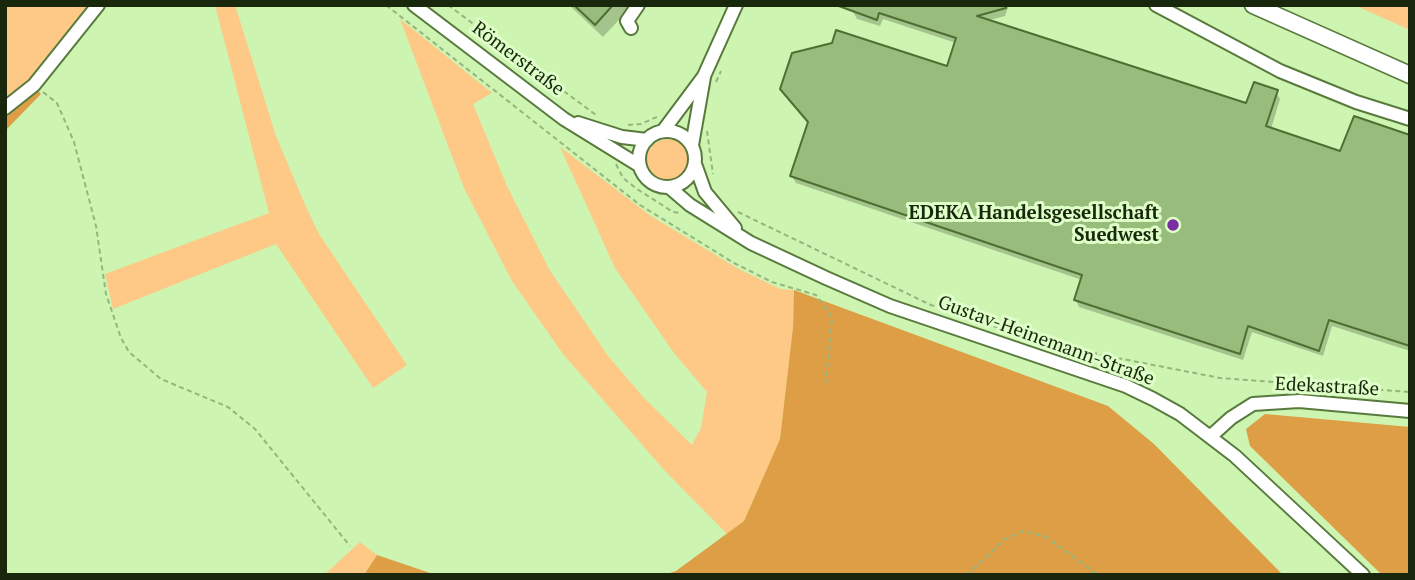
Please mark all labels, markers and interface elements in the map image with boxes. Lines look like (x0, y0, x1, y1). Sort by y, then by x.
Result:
street label: Römerstraße (467, 17, 569, 101)
place label: EDEKA Handelsgesellschaft Suedwest (909, 203, 1159, 247)
marker: EDEKA Handelsgesellschaft Suedwest (1165, 217, 1181, 233)
street label: Gustav-Heinemann-Straße (935, 291, 1157, 391)
street label: Edekastraße (1274, 373, 1380, 401)

